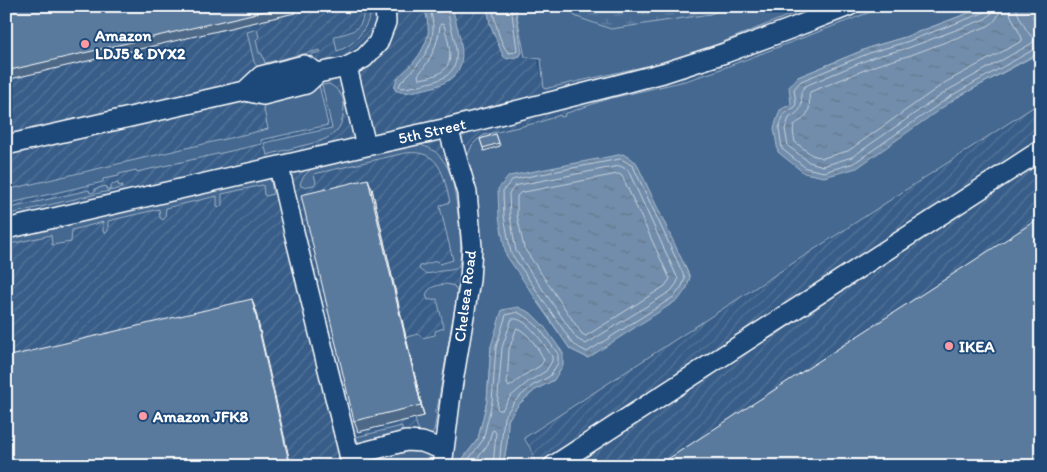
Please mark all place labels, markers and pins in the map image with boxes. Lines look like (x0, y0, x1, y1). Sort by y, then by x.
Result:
place label: Amazon LDJ5 & DYX2 (94, 26, 186, 63)
marker: Amazon LDJ5 & DYX2 (79, 38, 91, 50)
place label: IKEA (959, 337, 995, 356)
marker: IKEA (943, 340, 955, 352)
place label: Amazon JFK8 (152, 407, 248, 426)
marker: Amazon JFK8 (137, 410, 149, 422)

